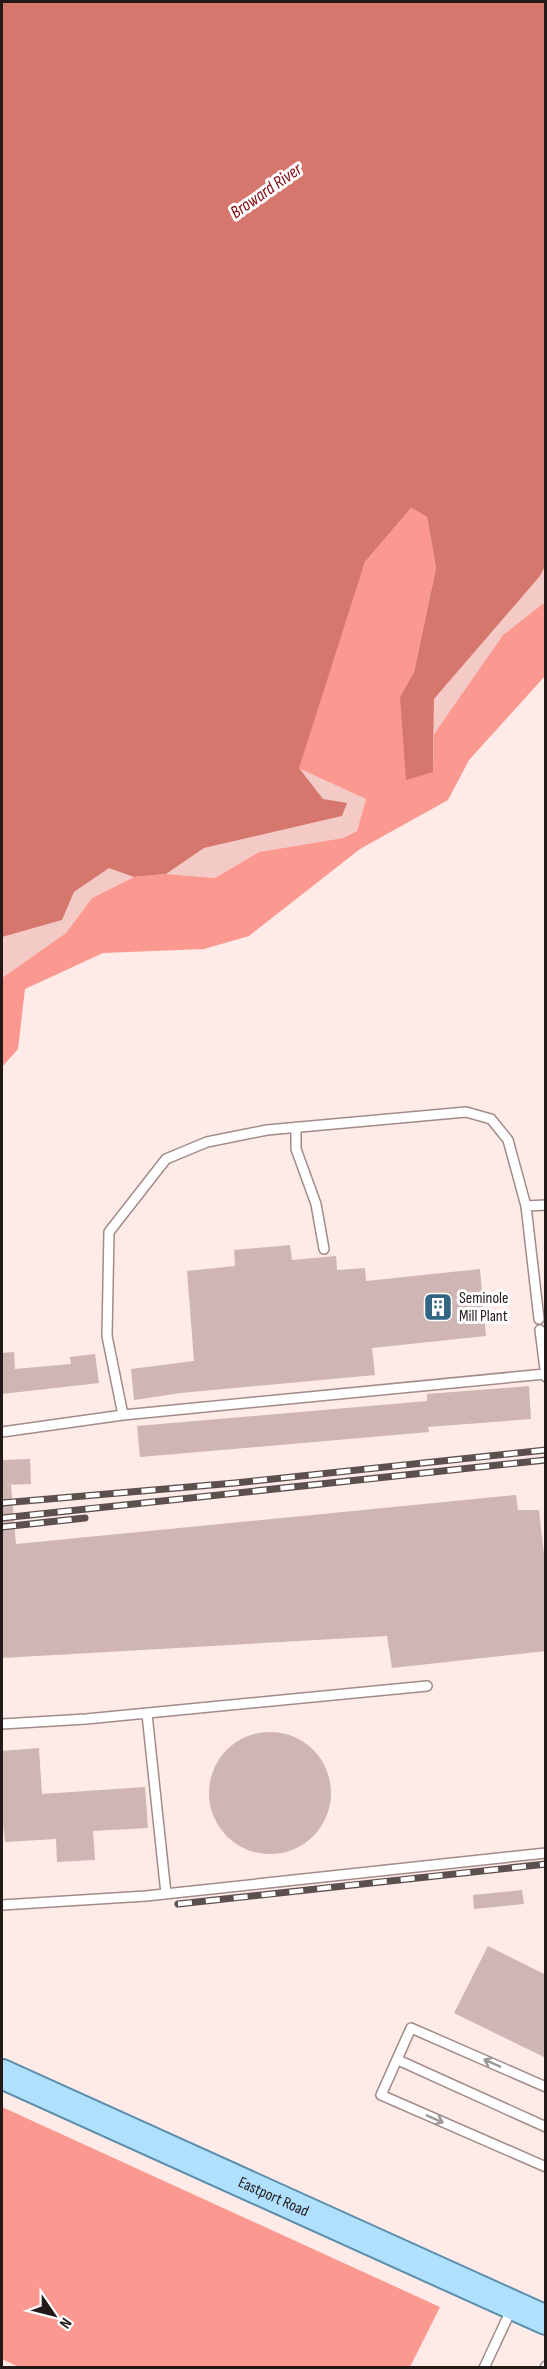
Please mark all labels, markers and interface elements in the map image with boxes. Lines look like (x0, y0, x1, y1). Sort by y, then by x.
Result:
water label: Broward River (226, 158, 306, 223)
place label: Seminole Mill Plant (459, 1289, 508, 1326)
building icon: Seminole Mill Plant (422, 1291, 454, 1323)
one-way arrow (483, 2057, 502, 2068)
one-way arrow (425, 2114, 443, 2125)
street label: Eastport Road (235, 2173, 312, 2221)
north arrow (24, 2285, 84, 2345)
text: N (55, 2314, 75, 2332)

